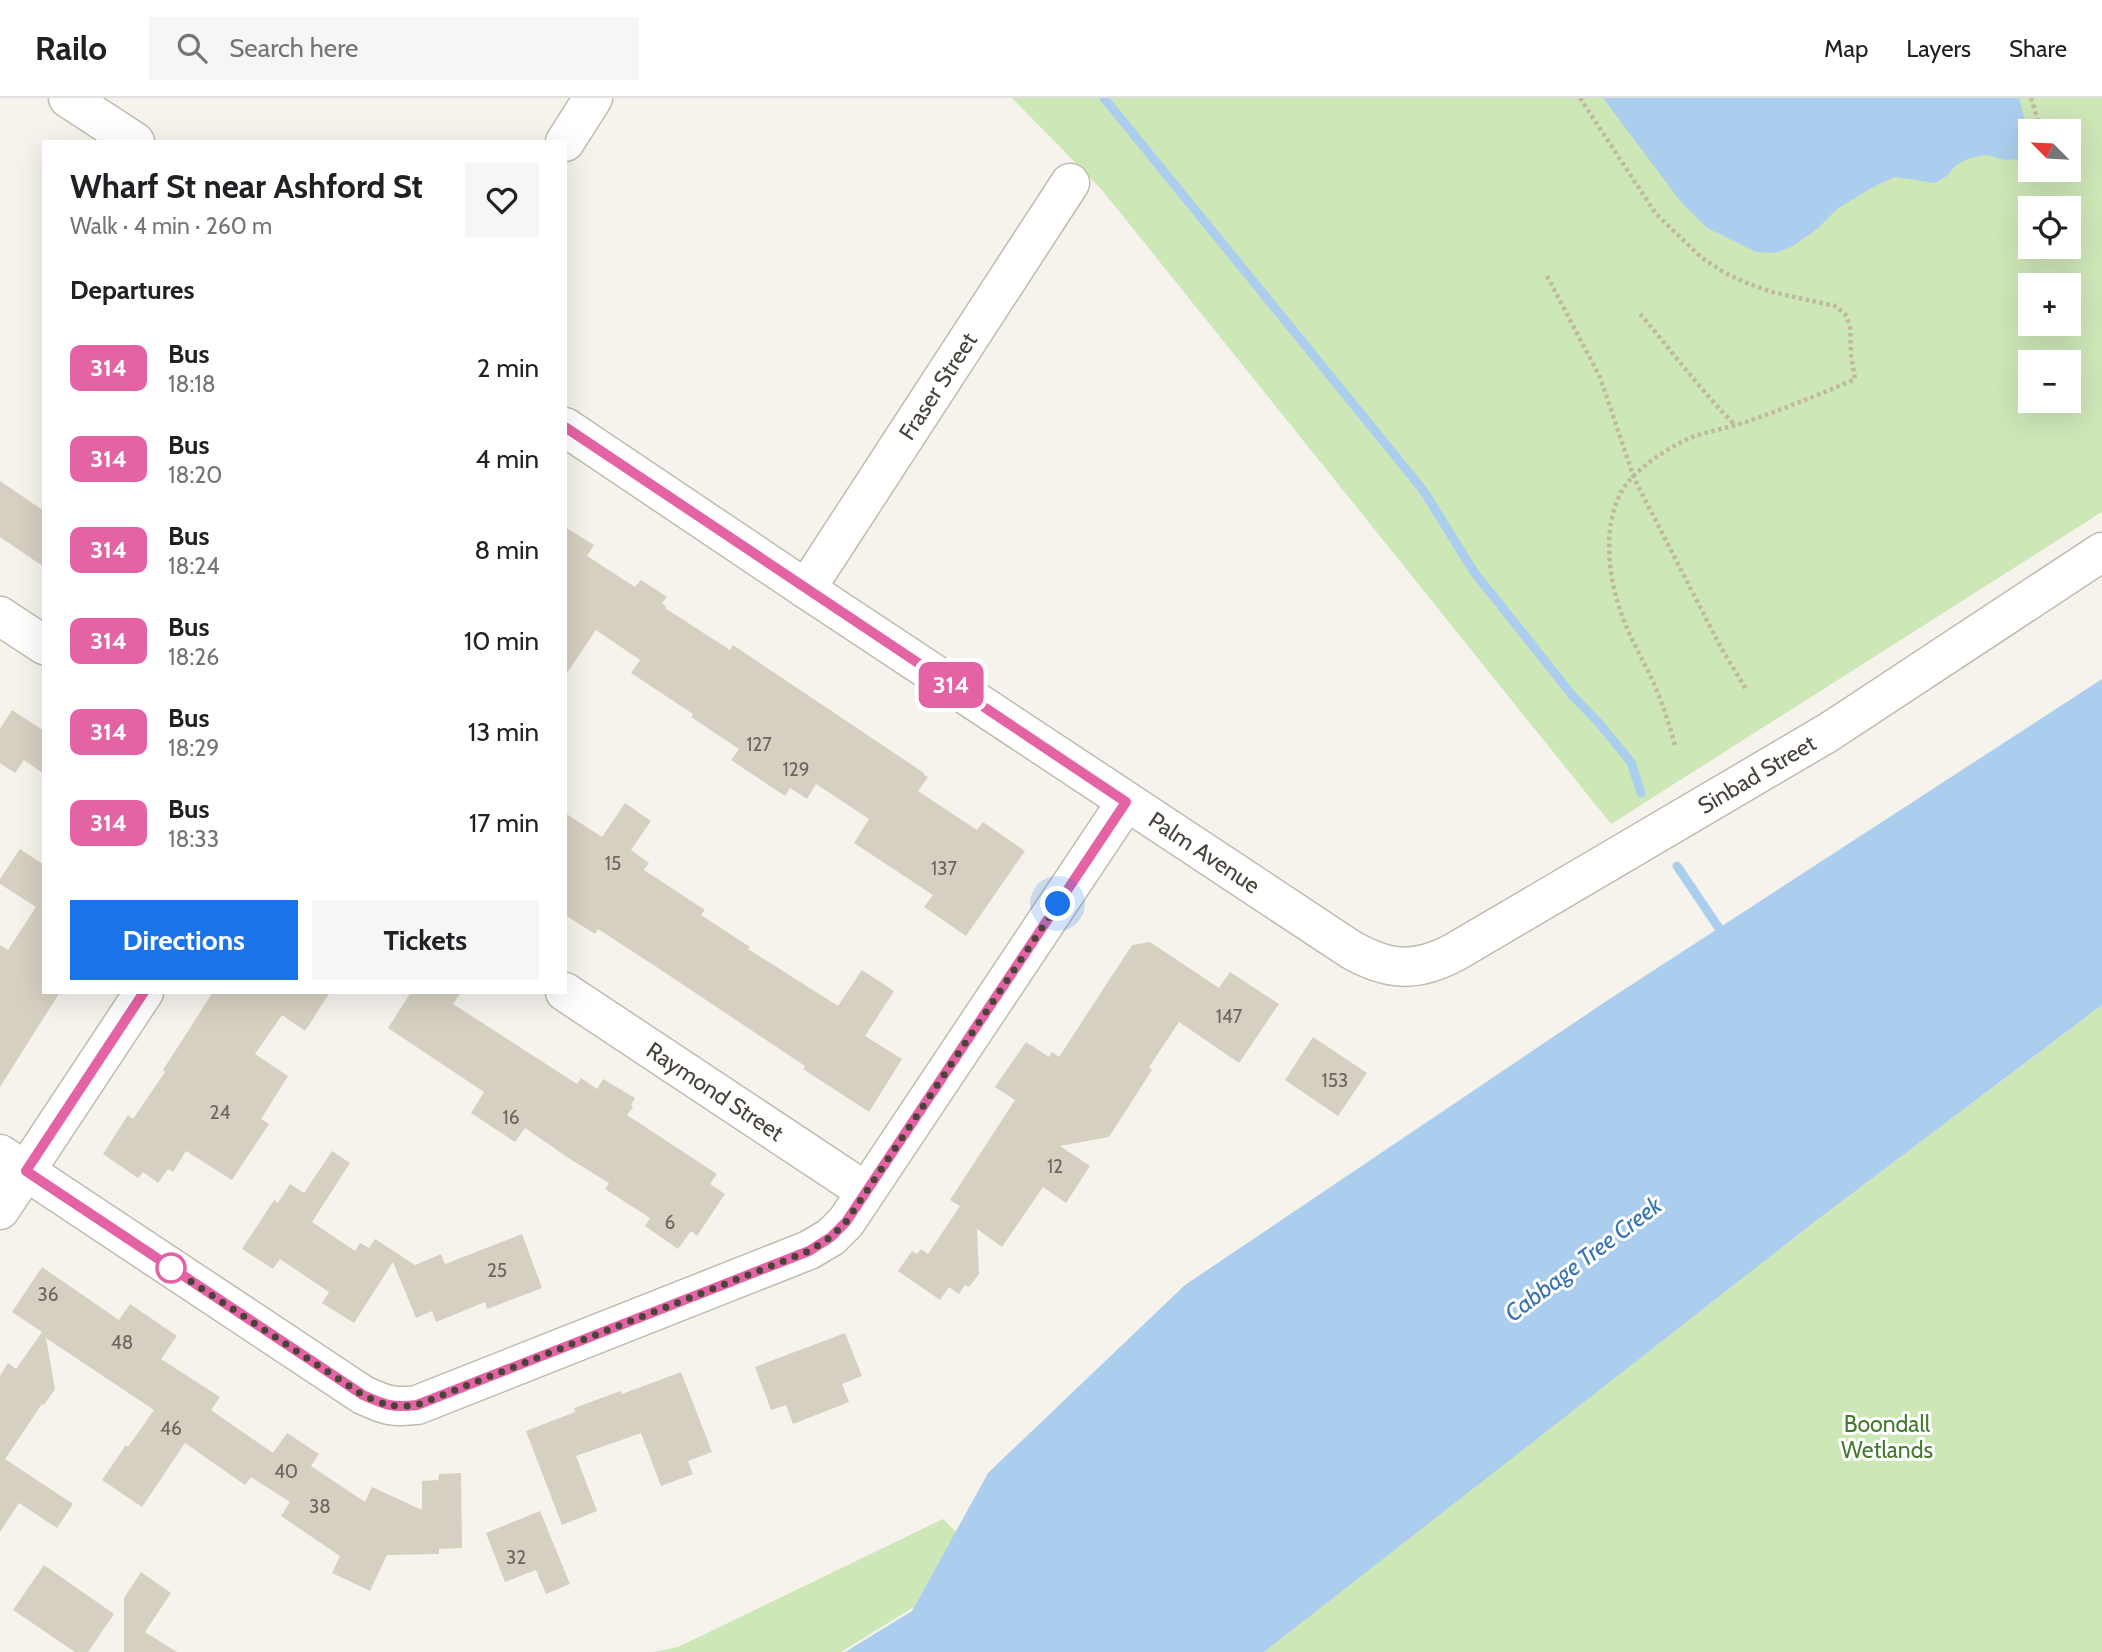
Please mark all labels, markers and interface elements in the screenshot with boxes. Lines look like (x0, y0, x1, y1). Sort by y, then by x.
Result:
search box (149, 17, 639, 80)
text: Railo (35, 28, 107, 68)
icon: search (173, 29, 211, 67)
text: Search here (229, 32, 358, 64)
text: Map (1824, 34, 1868, 63)
text: Layers (1906, 34, 1971, 63)
text: Share (2009, 34, 2067, 63)
north arrow (2018, 119, 2081, 182)
map controls (2018, 119, 2081, 413)
button: heart (465, 163, 539, 237)
text: Wharf St near Ashford St (70, 166, 423, 206)
button: locate (2018, 196, 2081, 259)
text: Walk · 4 min · 260 m (70, 212, 272, 240)
button: + (2018, 273, 2081, 336)
text: Departures (70, 274, 194, 306)
street label: Fraser Street (893, 327, 983, 445)
text: Bus (168, 338, 209, 370)
button: − (2018, 350, 2081, 413)
text: 2 min (477, 352, 539, 384)
text: 314 (90, 353, 127, 382)
text: 18:18 (168, 370, 216, 398)
text: Bus (168, 429, 209, 461)
text: 4 min (475, 443, 539, 475)
text: 314 (90, 444, 127, 473)
text: 18:20 (168, 461, 222, 489)
text: Bus (168, 520, 209, 552)
text: 8 min (475, 534, 539, 566)
text: 314 (90, 535, 127, 564)
text: 18:24 (168, 552, 220, 580)
text: Bus (168, 611, 209, 643)
text: 10 min (464, 625, 539, 657)
text: 314 (90, 626, 127, 655)
text: 18:26 (168, 643, 219, 671)
line badge: 314 (911, 662, 991, 708)
text: 314 (933, 670, 969, 699)
text: Bus (168, 702, 209, 734)
text: 13 min (468, 716, 539, 748)
text: 314 (90, 717, 127, 746)
street label: Sinbad Street (1693, 729, 1821, 820)
house number: 127 (746, 733, 772, 756)
text: 18:29 (168, 734, 219, 762)
house number: 129 (783, 758, 809, 781)
text: Bus (168, 793, 209, 825)
street label: Palm Avenue (1143, 806, 1265, 900)
text: 17 min (469, 807, 539, 839)
text: 314 (90, 808, 127, 837)
text: 18:33 (168, 825, 219, 853)
house number: 15 (605, 852, 621, 875)
house number: 137 (931, 857, 957, 880)
your location (1040, 886, 1075, 921)
button: Directions (70, 900, 298, 980)
button: Tickets (312, 900, 539, 980)
house number: 147 (1216, 1005, 1243, 1028)
street label: Raymond Street (641, 1036, 789, 1147)
house number: 153 (1322, 1069, 1348, 1092)
house number: 24 (210, 1101, 230, 1124)
house number: 16 (503, 1106, 520, 1129)
house number: 12 (1047, 1155, 1063, 1178)
water label: Cabbage Tree Creek (1499, 1190, 1668, 1327)
house number: 6 (665, 1211, 675, 1234)
unlabelled marker (156, 1253, 186, 1283)
house number: 25 (487, 1259, 507, 1282)
house number: 36 (37, 1283, 59, 1306)
house number: 48 (111, 1331, 133, 1354)
park label: Boondall Wetlands (1841, 1410, 1933, 1464)
house number: 46 (160, 1417, 182, 1440)
house number: 40 (274, 1460, 298, 1483)
house number: 38 (309, 1495, 331, 1518)
house number: 32 (506, 1546, 526, 1569)

